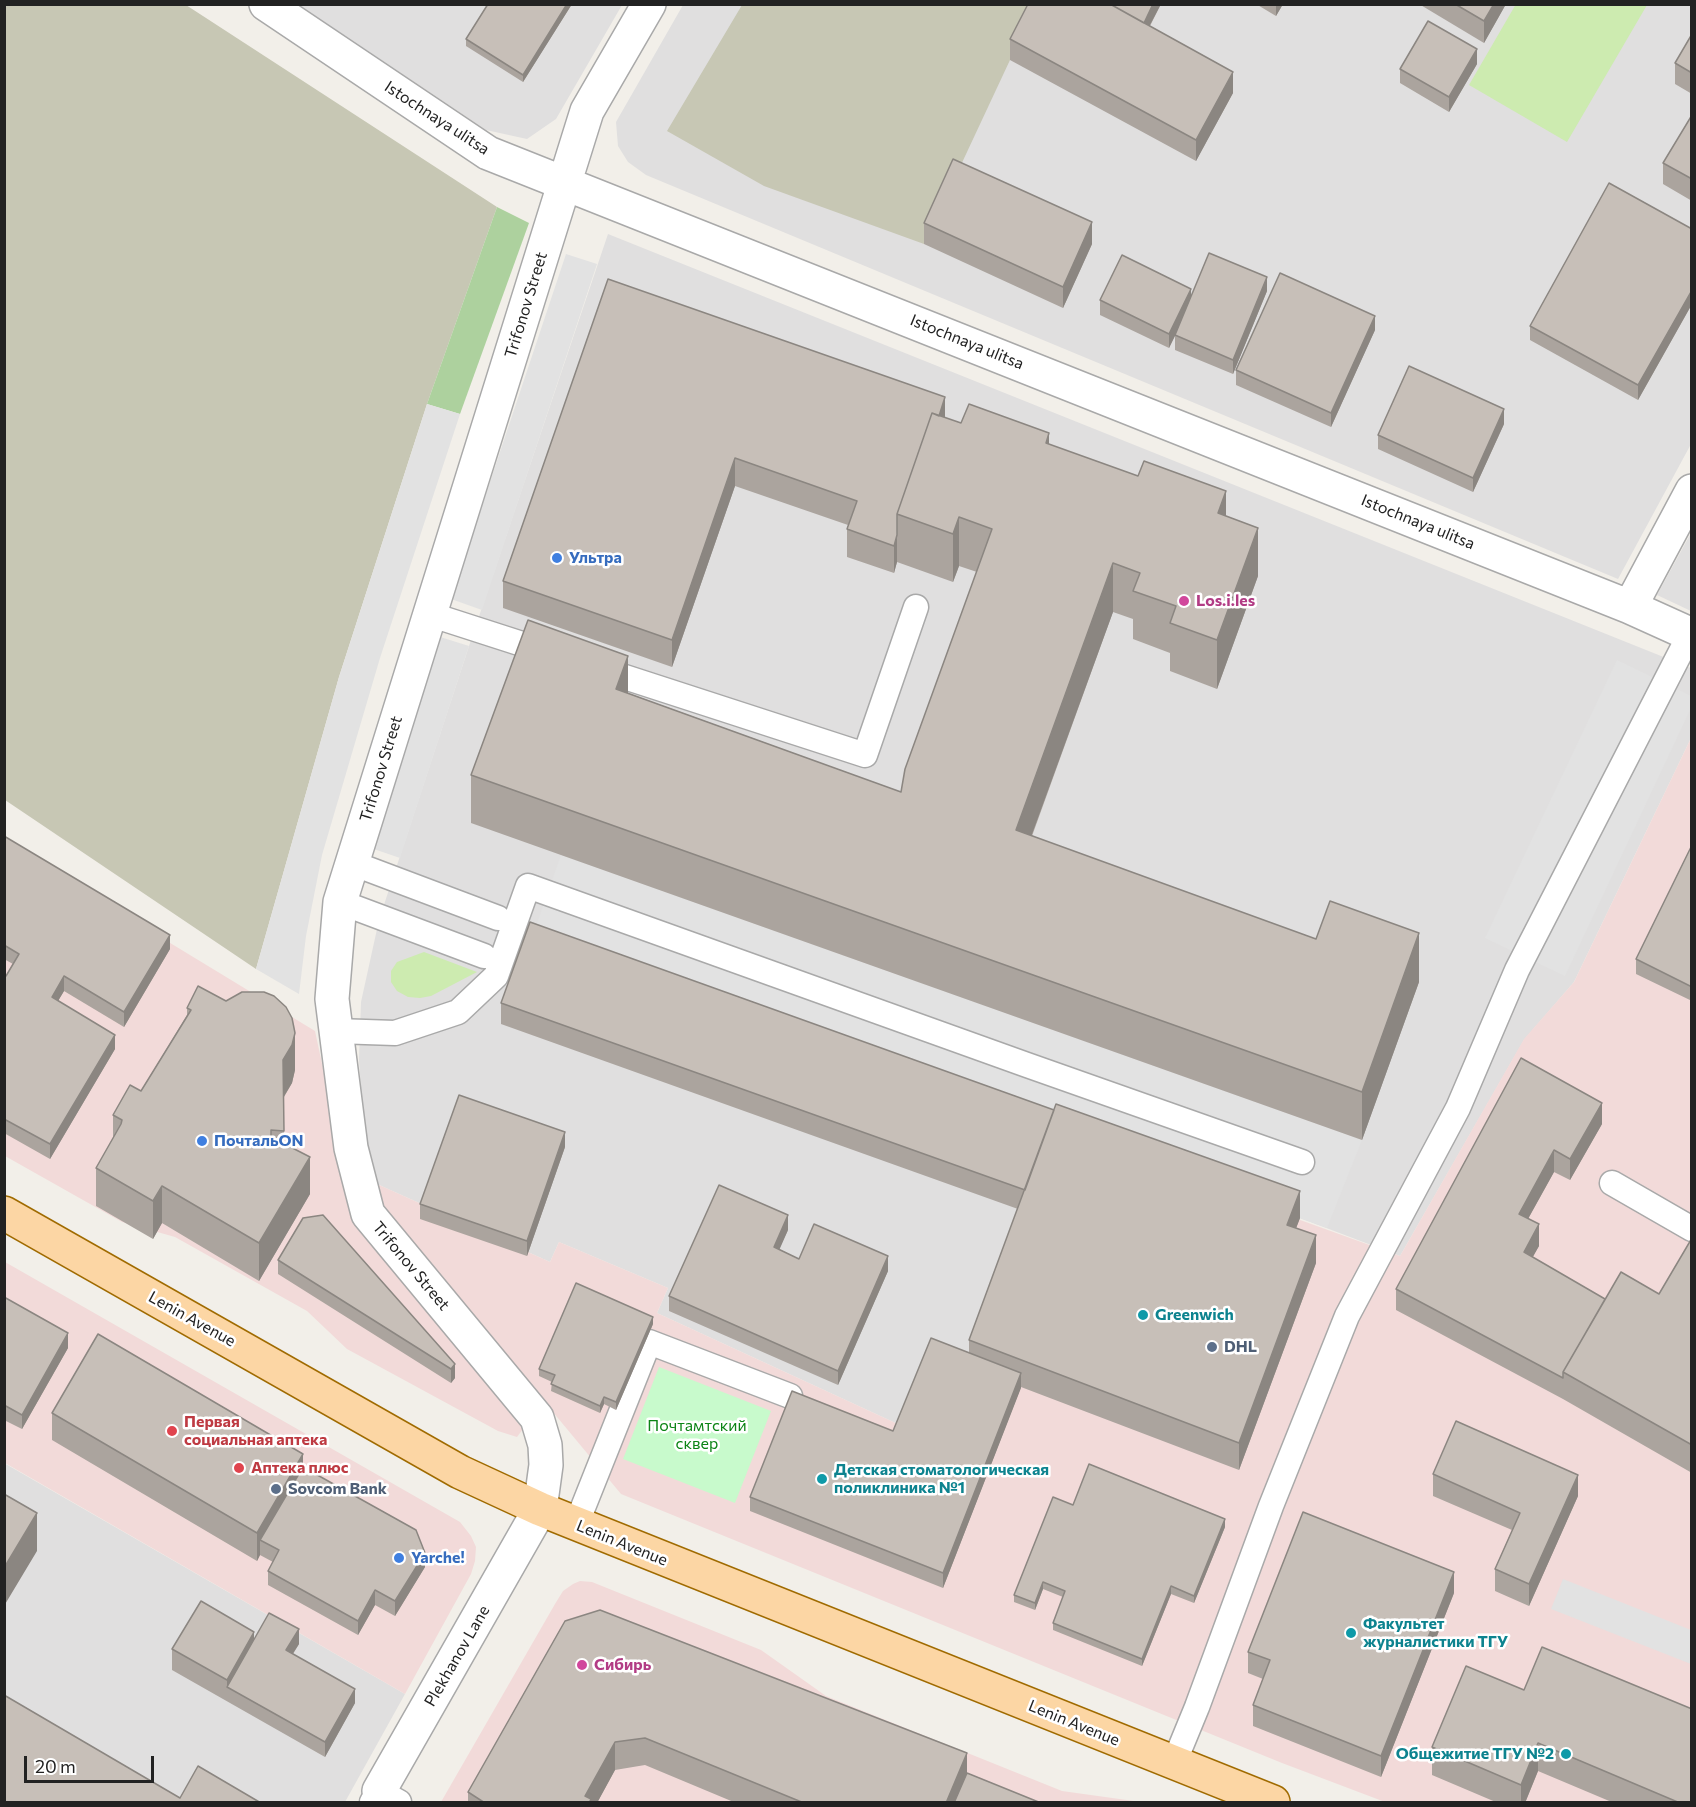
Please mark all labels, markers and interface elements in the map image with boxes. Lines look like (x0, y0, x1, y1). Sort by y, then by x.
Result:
street label: Istochnaya ulitsa (381, 77, 493, 159)
street label: Trifonov Street (501, 250, 551, 360)
street label: Istochnaya ulitsa (907, 310, 1027, 374)
street label: Istochnaya ulitsa (1358, 490, 1478, 554)
place label: Ультра (569, 548, 622, 568)
marker: Ультра (550, 551, 564, 565)
place label: Los.i.les (1196, 591, 1255, 611)
marker: Los.i.les (1177, 594, 1191, 608)
street label: Trifonov Street (356, 714, 406, 824)
place label: ПочтальON (214, 1131, 304, 1151)
marker: ПочтальON (195, 1134, 209, 1148)
street label: Trifonov Street (368, 1218, 454, 1314)
street label: Lenin Avenue (145, 1287, 239, 1351)
place label: Greenwich (1155, 1305, 1234, 1325)
marker: Greenwich (1136, 1308, 1150, 1322)
place label: DHL (1224, 1337, 1257, 1357)
marker: DHL (1205, 1340, 1219, 1354)
place label: Первая социальная аптека (184, 1412, 327, 1450)
park label: Почтамтский сквер (647, 1416, 747, 1454)
marker: Первая социальная аптека (165, 1424, 179, 1438)
place label: Аптека плюс (251, 1458, 348, 1478)
place label: Детская стоматологическая поликлиника №1 (834, 1460, 1049, 1498)
marker: Аптека плюс (232, 1461, 246, 1475)
marker: Детская стоматологическая поликлиника №1 (815, 1472, 829, 1486)
place label: Sovcom Bank (288, 1479, 387, 1499)
marker: Sovcom Bank (269, 1482, 283, 1496)
street label: Lenin Avenue (574, 1516, 670, 1570)
place label: Yarche! (411, 1548, 465, 1568)
marker: Yarche! (392, 1551, 406, 1565)
street label: Plekhanov Lane (420, 1602, 494, 1710)
place label: Факультет журналистики ТГУ (1363, 1614, 1508, 1652)
marker: Факультет журналистики ТГУ (1344, 1626, 1358, 1640)
place label: Сибирь (594, 1655, 651, 1675)
marker: Сибирь (575, 1658, 589, 1672)
street label: Lenin Avenue (1026, 1696, 1122, 1750)
scale bar (27, 1744, 158, 1782)
place label: Общежитие ТГУ №2 (1396, 1744, 1554, 1764)
marker: Общежитие ТГУ №2 (1559, 1747, 1573, 1761)
text: 20 m (35, 1755, 76, 1777)

